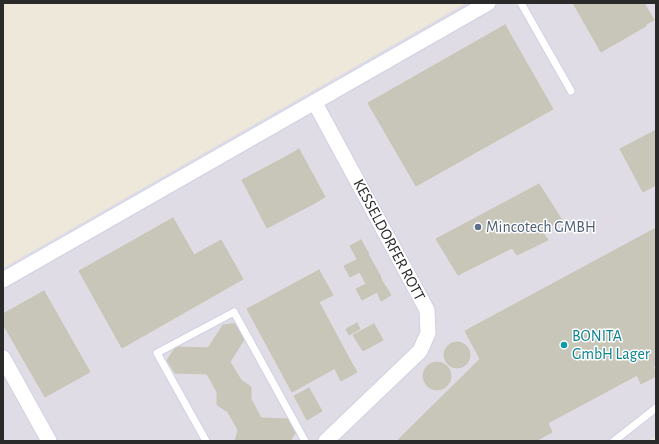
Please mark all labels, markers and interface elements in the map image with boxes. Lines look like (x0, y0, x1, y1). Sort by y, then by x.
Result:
street label: KESSELDORFER ROTT (349, 176, 429, 304)
place label: Mincotech GMBH (486, 217, 596, 237)
marker: Mincotech GMBH (473, 222, 483, 232)
place label: BONITA GmbH Lager (572, 326, 650, 364)
marker: BONITA GmbH Lager (559, 340, 569, 350)

